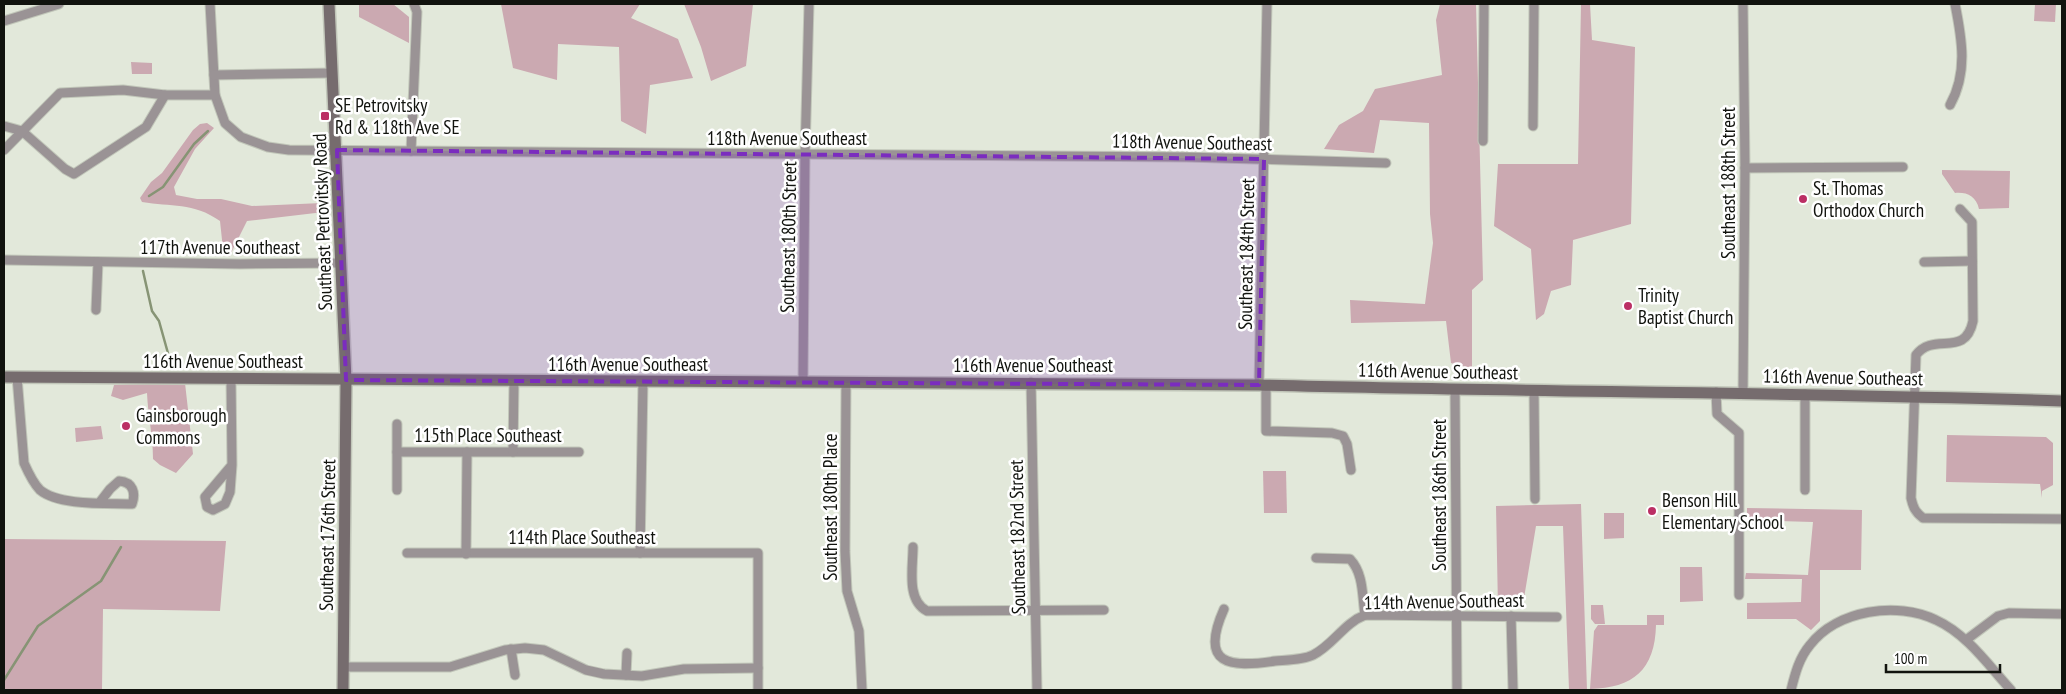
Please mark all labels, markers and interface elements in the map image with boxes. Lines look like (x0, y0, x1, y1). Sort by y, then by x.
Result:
place label: SE Petrovitsky Rd & 118th Ave SE (335, 93, 460, 139)
street label: Southeast 188th Street (1716, 106, 1740, 259)
marker: SE Petrovitsky Rd & 118th Ave SE (319, 110, 331, 122)
street label: 118th Avenue Southeast (707, 126, 868, 150)
street label: 118th Avenue Southeast (1112, 129, 1273, 155)
street label: Southeast Petrovitsky Road (307, 133, 337, 311)
street label: Southeast 180th Street (775, 160, 801, 313)
place label: St. Thomas Orthodox Church (1813, 176, 1924, 222)
street label: Southeast 184th Street (1233, 177, 1259, 330)
marker: St. Thomas Orthodox Church (1797, 193, 1809, 205)
street label: 117th Avenue Southeast (140, 235, 301, 259)
place label: Trinity Baptist Church (1638, 283, 1733, 329)
marker: Trinity Baptist Church (1622, 300, 1634, 312)
street label: 116th Avenue Southeast (143, 349, 304, 373)
street label: 116th Avenue Southeast (548, 352, 709, 376)
street label: 116th Avenue Southeast (953, 353, 1114, 377)
street label: 116th Avenue Southeast (1358, 358, 1519, 384)
street label: 116th Avenue Southeast (1763, 364, 1924, 390)
place label: Gainsborough Commons (136, 403, 227, 449)
street label: Southeast 186th Street (1427, 418, 1451, 571)
marker: Gainsborough Commons (120, 420, 132, 432)
street label: 115th Place Southeast (414, 423, 562, 447)
street label: Southeast 180th Place (818, 433, 842, 581)
street label: Southeast 176th Street (314, 458, 340, 611)
street label: Southeast 182nd Street (1004, 459, 1030, 615)
place label: Benson Hill Elementary School (1662, 488, 1784, 534)
marker: Benson Hill Elementary School (1646, 505, 1658, 517)
street label: 114th Place Southeast (508, 525, 656, 549)
street label: 114th Avenue Southeast (1364, 588, 1525, 614)
scale bar (1886, 642, 2000, 674)
text: 100 m (1894, 649, 1927, 668)

